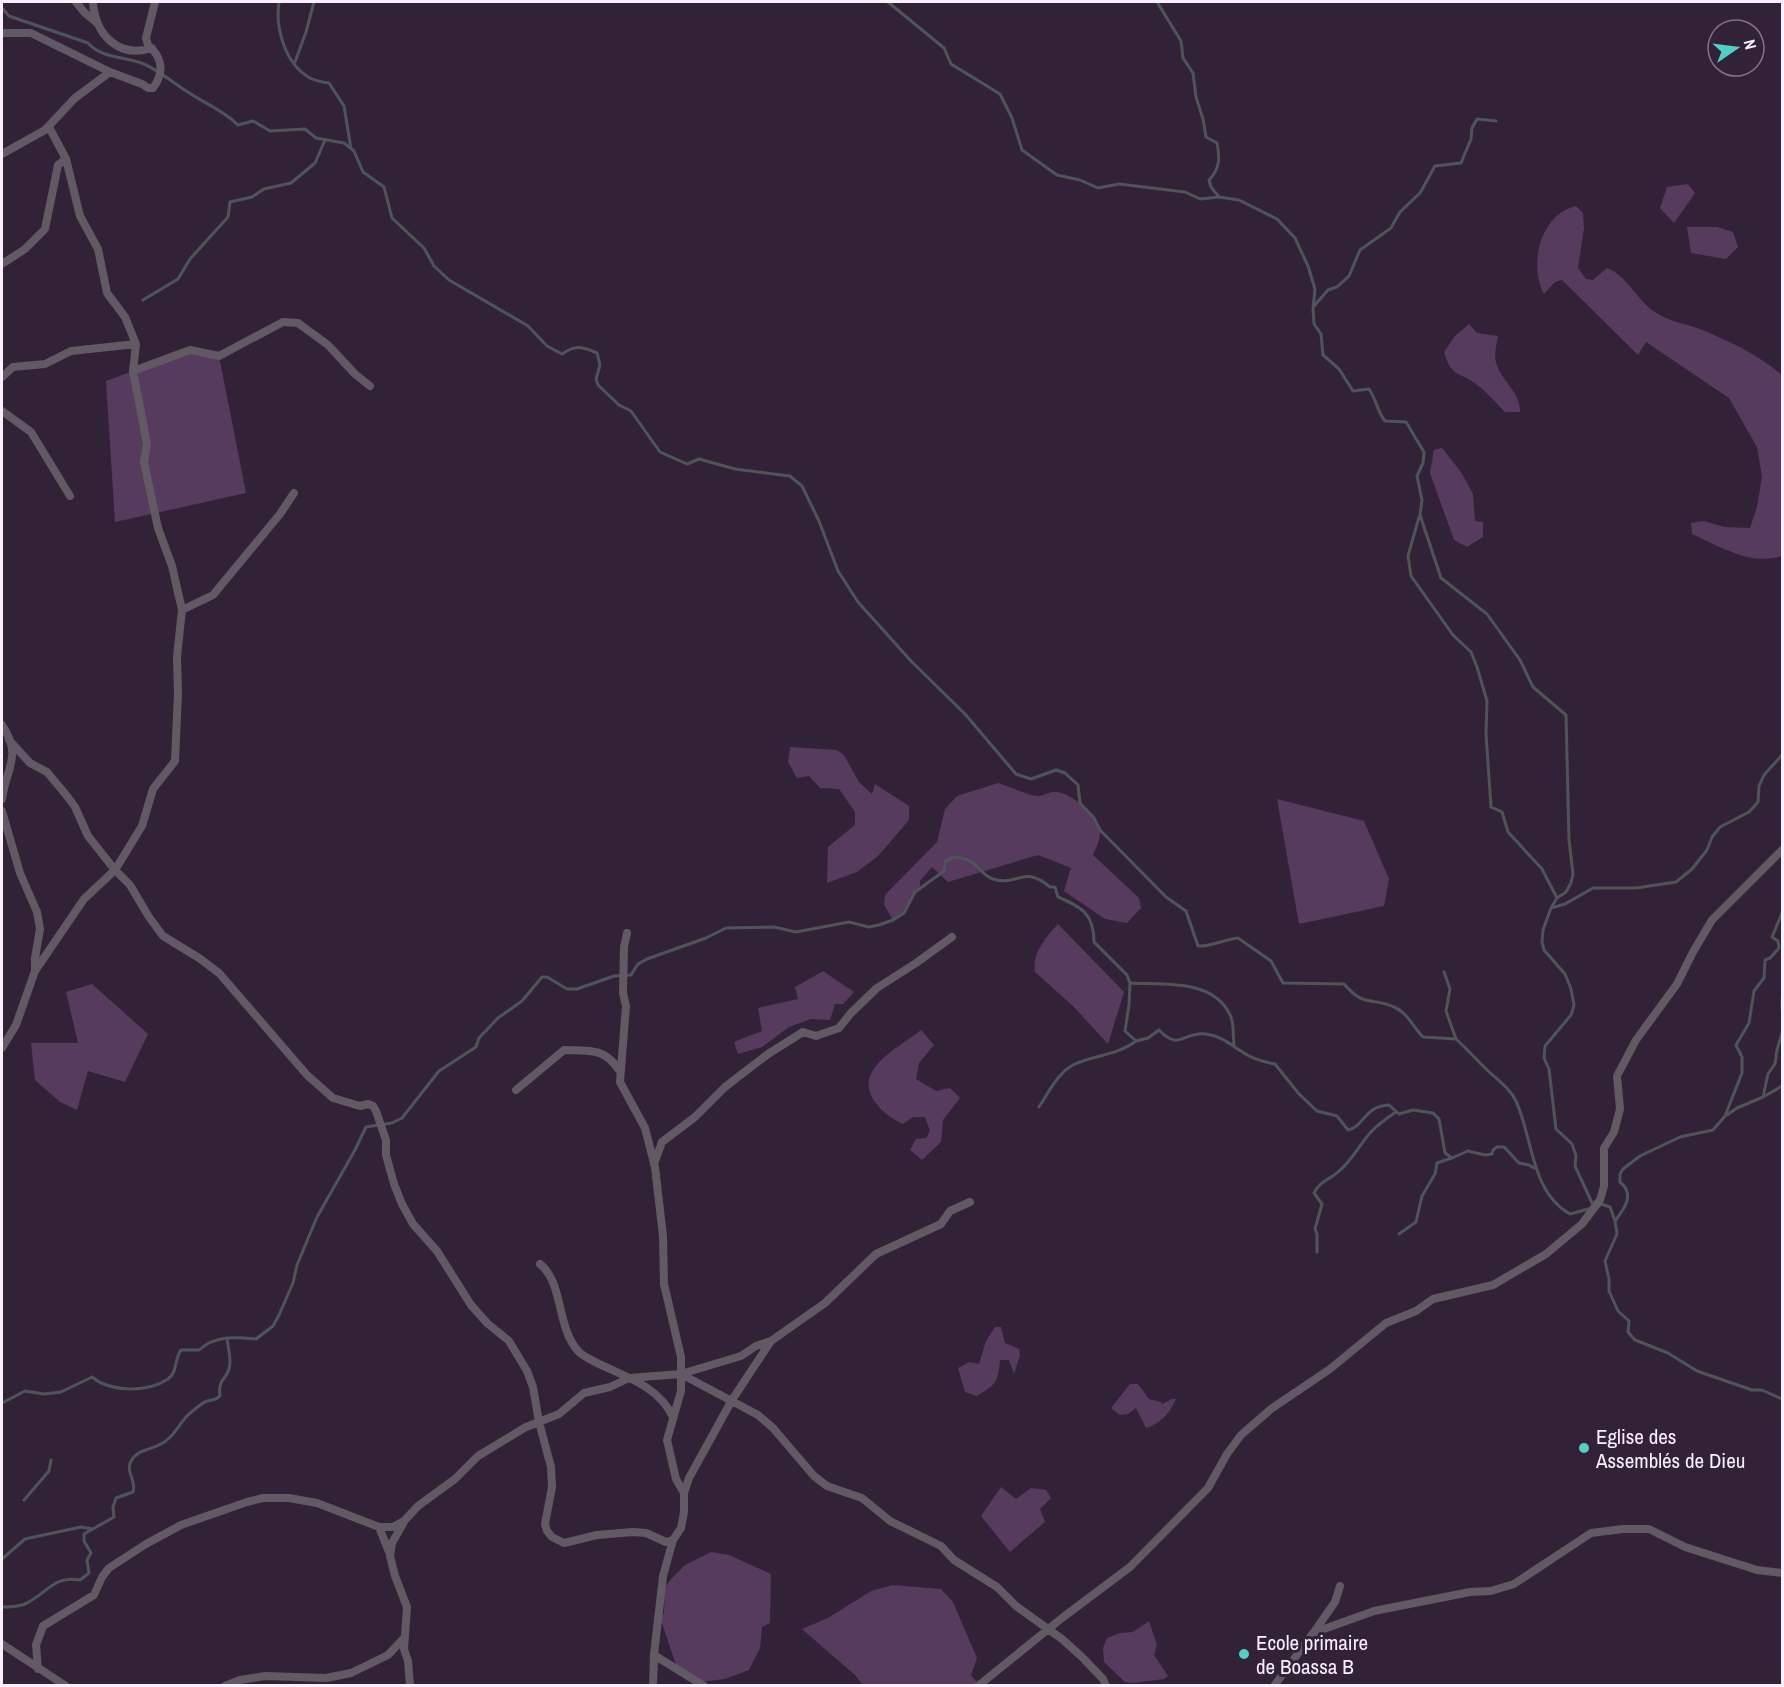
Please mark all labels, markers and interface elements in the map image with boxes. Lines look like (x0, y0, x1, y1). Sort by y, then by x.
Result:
north arrow (1706, 18, 1766, 78)
text: N (1739, 37, 1762, 52)
place label: Eglise des Assemblés de Dieu (1595, 1422, 1745, 1475)
marker: Eglise des Assemblés de Dieu (1577, 1441, 1591, 1455)
place label: Ecole primaire de Boassa B (1256, 1628, 1368, 1681)
marker: Ecole primaire de Boassa B (1237, 1647, 1251, 1661)

